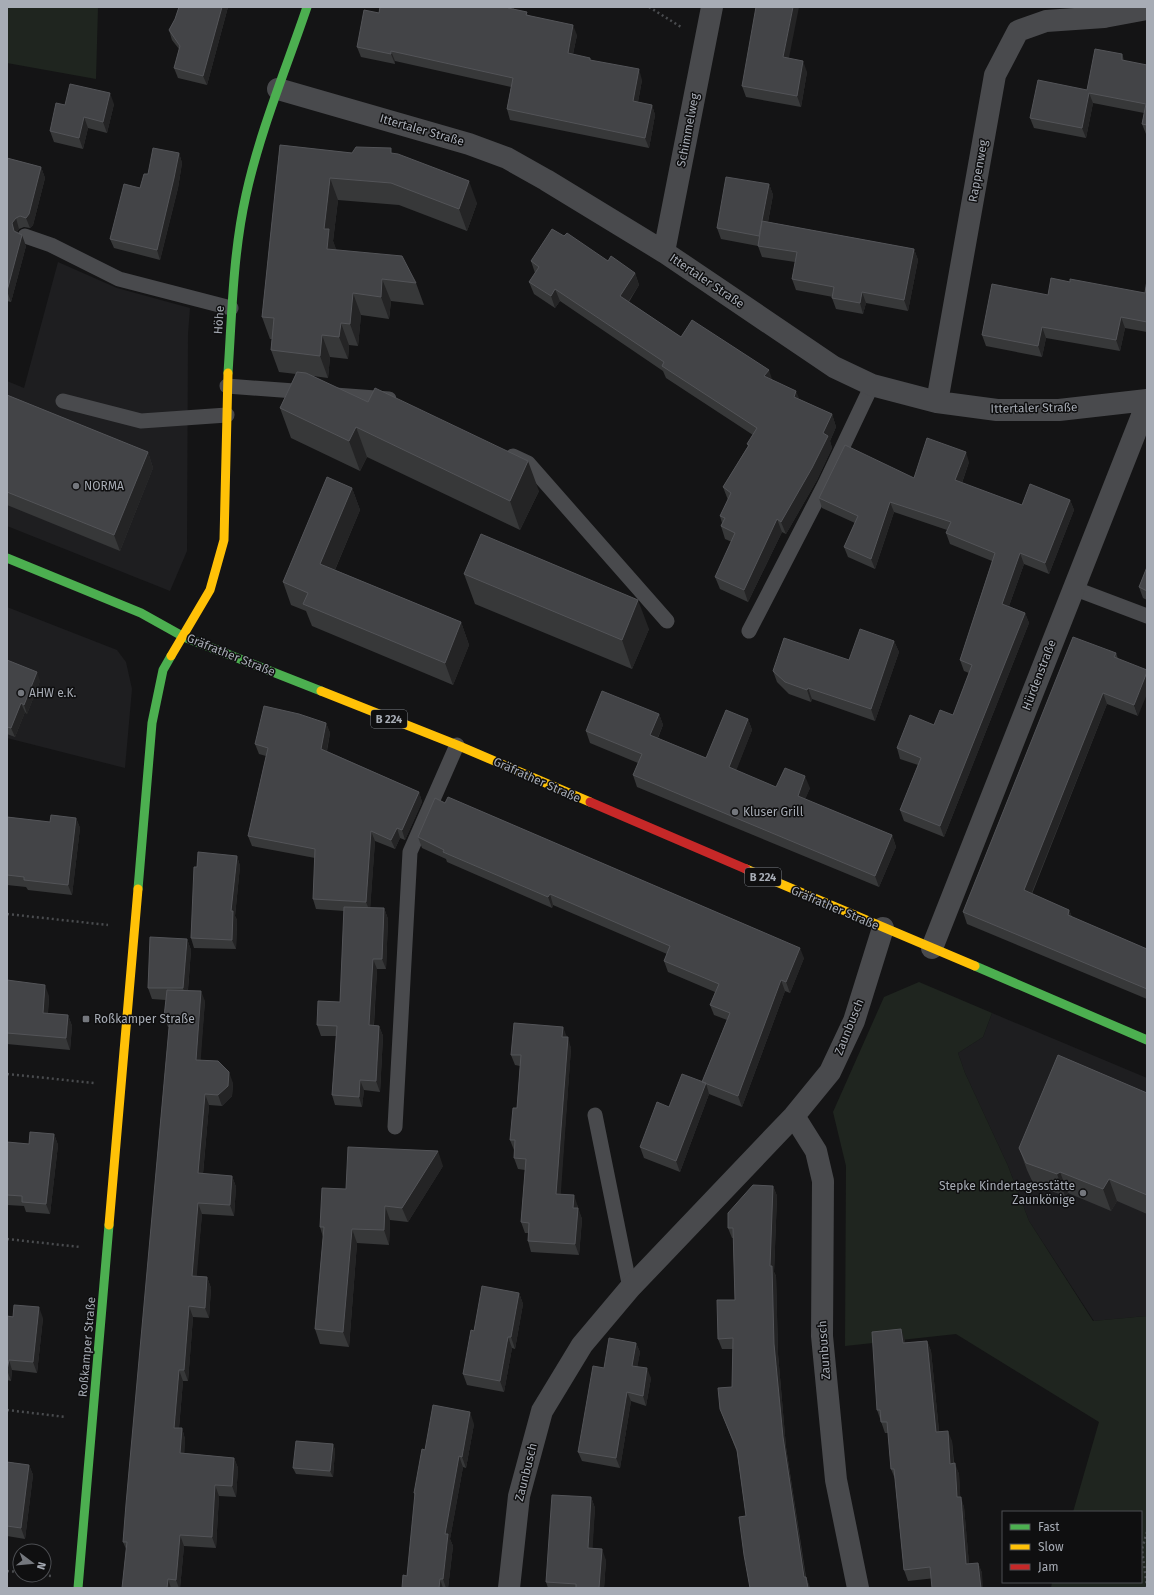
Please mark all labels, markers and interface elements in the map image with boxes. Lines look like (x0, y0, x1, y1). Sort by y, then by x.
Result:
street label: Schimmelweg (674, 91, 702, 168)
street label: Ittertaler Straße (378, 111, 466, 149)
street label: Rappenweg (966, 138, 990, 203)
street label: Ittertaler Straße (667, 251, 747, 311)
street label: Höhe (211, 305, 227, 335)
street label: Ittertaler Straße (990, 400, 1078, 416)
place label: NORMA (84, 479, 124, 493)
marker: NORMA (71, 481, 81, 491)
street label: Gräfrather Straße (185, 631, 277, 679)
street label: Hürdenstraße (1019, 638, 1059, 712)
place label: AHW e.K. (29, 686, 76, 700)
marker: AHW e.K. (16, 688, 26, 698)
road number: B 224 (371, 710, 407, 728)
street label: Gräfrather Straße (491, 754, 583, 806)
place label: Kluser Grill (743, 805, 804, 819)
marker: Kluser Grill (730, 807, 740, 817)
road number: B 224 (745, 868, 781, 886)
street label: Gräfrather Straße (789, 883, 881, 933)
street label: Zaunbusch (831, 997, 867, 1057)
place label: Roßkamper Straße (94, 1012, 195, 1026)
marker: Roßkamper Straße (81, 1014, 91, 1024)
place label: Stepke Kindertagesstätte Zaunkönige (939, 1179, 1075, 1207)
marker: Stepke Kindertagesstätte Zaunkönige (1078, 1188, 1088, 1198)
street label: Roßkamper Straße (76, 1296, 98, 1398)
street label: Zaunbusch (815, 1320, 833, 1380)
street label: Zaunbusch (512, 1442, 540, 1502)
legend (1002, 1511, 1142, 1583)
text: Fast (1038, 1520, 1060, 1534)
text: Slow (1038, 1540, 1064, 1554)
north arrow (12, 1543, 52, 1583)
text: N (34, 1560, 48, 1571)
text: Jam (1038, 1560, 1058, 1574)

